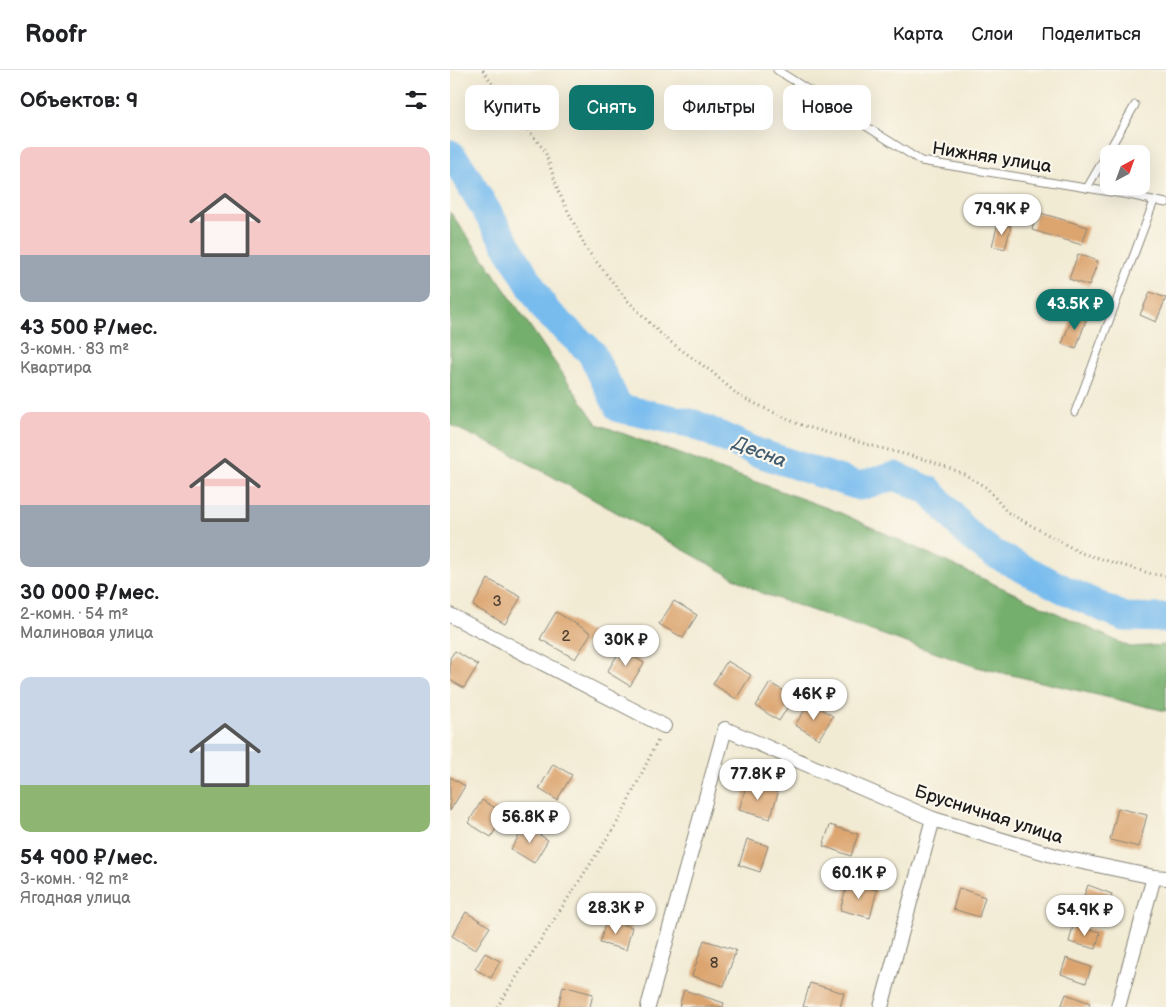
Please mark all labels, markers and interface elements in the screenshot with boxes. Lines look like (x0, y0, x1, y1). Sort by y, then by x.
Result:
text: Roofr (25, 20, 87, 49)
text: Карта (893, 24, 943, 45)
text: Слои (971, 24, 1013, 45)
text: Поделиться (1041, 24, 1141, 45)
chip: Купить (465, 85, 559, 130)
chip: Снять (569, 85, 654, 130)
chip: Фильтры (664, 85, 773, 130)
chip: Новое (783, 85, 871, 130)
icon: filters (402, 86, 430, 114)
text: Объектов: 9 (20, 88, 138, 113)
street label: Нижняя улица (931, 138, 1054, 177)
north arrow (1100, 145, 1150, 195)
map controls (1100, 145, 1150, 195)
icon: home (180, 180, 270, 270)
pin: 79.9K ₽ (956, 194, 1048, 236)
text: 79.9K ₽ (974, 200, 1030, 219)
pin: 43.5K ₽ (1029, 288, 1121, 331)
text: 43.5K ₽ (1047, 295, 1103, 314)
text: 43 500 ₽/мес. (20, 315, 157, 340)
text: 3-комн. · 83 m² (20, 340, 129, 359)
text: Квартира (20, 359, 92, 378)
water label: Десна (729, 431, 789, 473)
icon: home (180, 445, 270, 535)
text: 30 000 ₽/мес. (20, 580, 159, 605)
house number: 3 (492, 592, 502, 611)
text: 2-комн. · 54 m² (20, 605, 128, 624)
text: Малиновая улица (20, 624, 154, 643)
pin: 30K ₽ (591, 624, 661, 667)
house number: 2 (562, 627, 571, 646)
text: 30K ₽ (604, 631, 648, 650)
pin: 46K ₽ (779, 678, 849, 721)
text: 46K ₽ (792, 685, 836, 704)
icon: home (180, 710, 270, 800)
pin: 77.8K ₽ (712, 758, 804, 801)
text: 77.8K ₽ (730, 765, 786, 784)
street label: Брусничная улица (912, 781, 1066, 848)
pin: 56.8K ₽ (484, 802, 576, 844)
text: 56.8K ₽ (502, 808, 558, 827)
text: 54 900 ₽/мес. (20, 845, 158, 870)
pin: 60.1K ₽ (813, 858, 905, 900)
text: 60.1K ₽ (832, 864, 886, 883)
text: 3-комн. · 92 m² (20, 870, 129, 889)
text: Ягодная улица (20, 889, 131, 908)
pin: 28.3K ₽ (570, 892, 662, 935)
pin: 54.9K ₽ (1039, 894, 1131, 937)
text: 28.3K ₽ (588, 899, 644, 918)
text: 54.9K ₽ (1057, 901, 1113, 920)
house number: 8 (710, 954, 719, 973)

